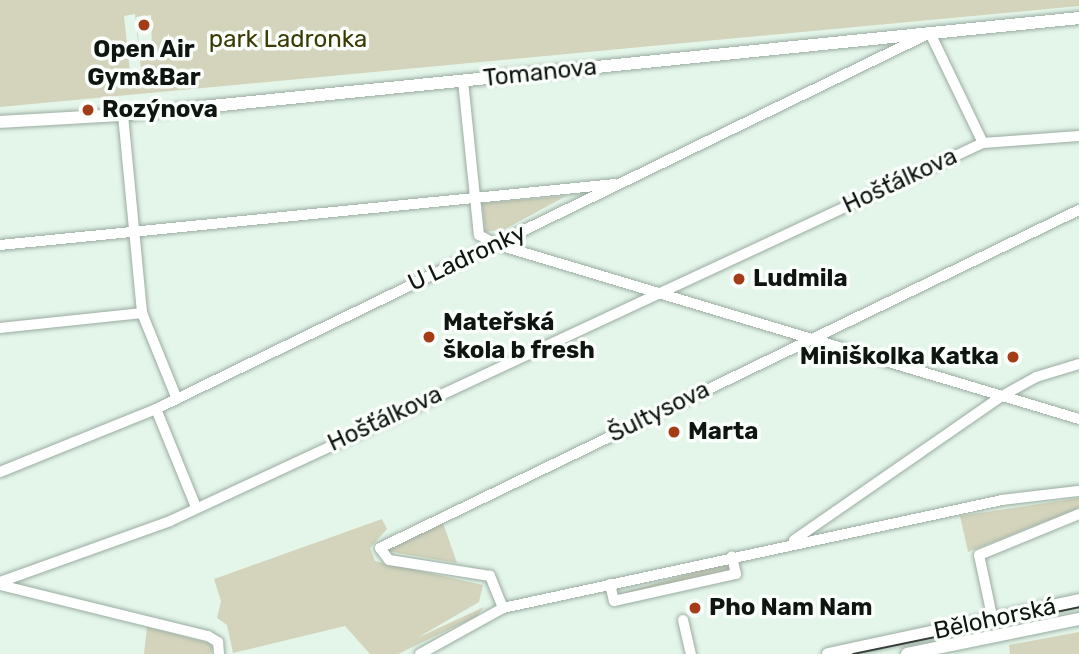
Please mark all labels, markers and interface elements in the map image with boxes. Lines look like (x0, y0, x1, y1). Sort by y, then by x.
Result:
marker: Open Air Gym&Bar (136, 17, 152, 33)
park label: park Ladronka (209, 26, 367, 54)
place label: Open Air Gym&Bar (87, 36, 201, 92)
street label: Tomanova (482, 53, 598, 93)
place label: Rozýnova (102, 96, 218, 124)
marker: Rozýnova (80, 102, 96, 118)
street label: Hošťálkova (838, 142, 962, 220)
street label: U Ladronky (404, 218, 530, 298)
place label: Ludmila (753, 265, 848, 293)
marker: Ludmila (731, 271, 747, 287)
place label: Mateřská škola b fresh (443, 309, 595, 365)
marker: Mateřská škola b fresh (421, 329, 437, 345)
place label: Miniškolka Katka (800, 343, 999, 371)
marker: Miniškolka Katka (1005, 349, 1021, 365)
street label: Šultysova (604, 375, 714, 449)
street label: Hošťálkova (323, 380, 447, 458)
place label: Marta (688, 418, 758, 446)
marker: Marta (666, 424, 682, 440)
street label: Bělohorská (931, 592, 1059, 646)
place label: Pho Nam Nam (709, 594, 873, 622)
marker: Pho Nam Nam (687, 600, 703, 616)

